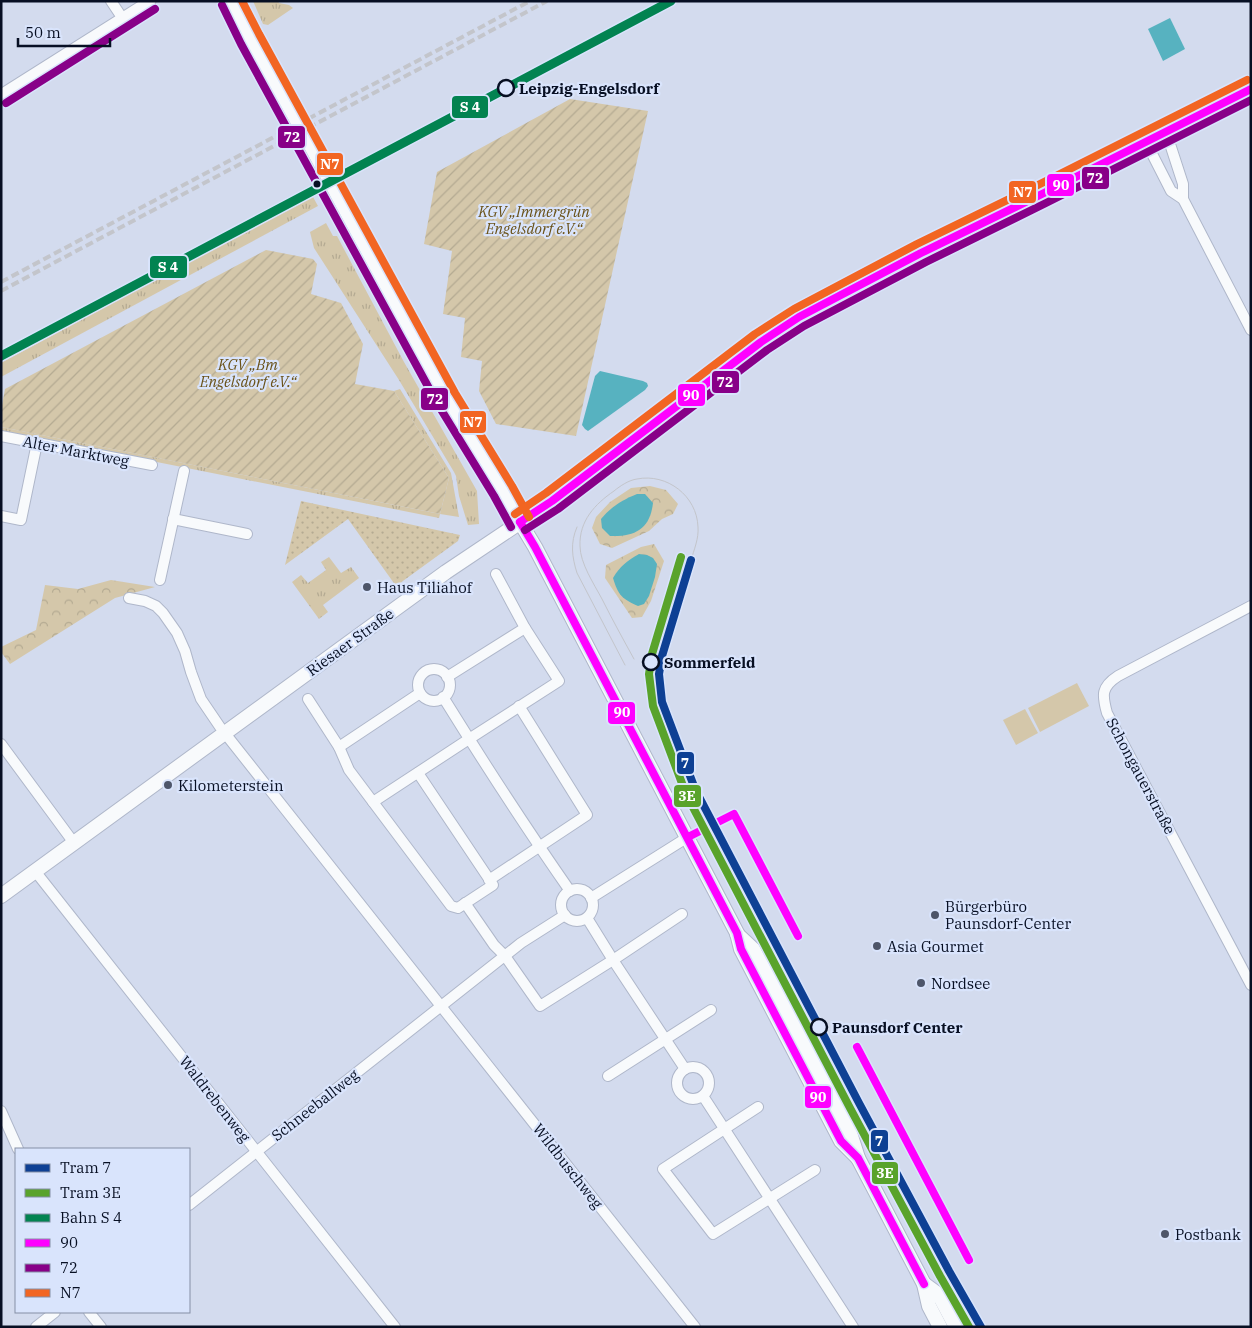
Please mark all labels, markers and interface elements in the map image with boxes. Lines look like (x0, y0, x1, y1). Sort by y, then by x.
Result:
scale bar (18, 15, 110, 47)
text: 50 m (25, 23, 61, 42)
marker: Leipzig-Engelsdorf (497, 79, 515, 97)
place label: Leipzig-Engelsdorf (519, 79, 660, 98)
line badge: S 4 (451, 95, 489, 119)
text: S 4 (460, 98, 480, 116)
line badge: 72 (277, 125, 306, 149)
text: 72 (284, 128, 300, 146)
line badge: N7 (316, 152, 344, 176)
text: N7 (320, 155, 340, 173)
line badge: 72 (1081, 166, 1110, 190)
text: 72 (1087, 169, 1103, 187)
line badge: 90 (1046, 173, 1075, 197)
text: 90 (1053, 176, 1069, 194)
unlabelled marker (312, 179, 322, 189)
line badge: N7 (1008, 180, 1037, 204)
text: N7 (1013, 183, 1033, 201)
park label: KGV „Immergrün Engelsdorf e.V.“ (477, 202, 590, 238)
line badge: S 4 (149, 255, 188, 279)
text: S 4 (158, 258, 178, 276)
park label: KGV „Bm Engelsdorf e.V.“ (199, 355, 298, 391)
line badge: 72 (711, 370, 740, 394)
text: 72 (717, 373, 733, 391)
line badge: 90 (677, 383, 706, 407)
text: 90 (683, 386, 699, 404)
line badge: 72 (420, 387, 449, 411)
text: 72 (427, 390, 443, 408)
line badge: N7 (459, 410, 487, 434)
text: N7 (463, 413, 483, 431)
street label: Alter Marktweg (21, 431, 131, 471)
place label: Haus Tiliahof (377, 578, 473, 597)
marker: Haus Tiliahof (361, 581, 373, 593)
street label: Riesaer Straße (303, 604, 397, 680)
marker: Sommerfeld (642, 653, 660, 671)
place label: Sommerfeld (664, 653, 756, 672)
line badge: 90 (607, 701, 636, 725)
text: 90 (614, 703, 630, 721)
street label: Schongauerstraße (1102, 715, 1180, 837)
line badge: 7 (676, 751, 695, 775)
text: 7 (681, 754, 689, 772)
place label: Kilometerstein (178, 776, 284, 795)
marker: Kilometerstein (162, 779, 174, 791)
line badge: 3E (673, 784, 702, 808)
text: 3E (678, 787, 696, 805)
place label: Bürgerbüro Paunsdorf-Center (945, 897, 1071, 933)
marker: Bürgerbüro Paunsdorf-Center (929, 909, 941, 921)
place label: Asia Gourmet (887, 937, 984, 956)
marker: Asia Gourmet (871, 940, 883, 952)
place label: Nordsee (931, 974, 990, 993)
marker: Nordsee (915, 977, 927, 989)
marker: Paunsdorf Center (810, 1018, 828, 1036)
place label: Paunsdorf Center (832, 1018, 963, 1037)
street label: Waldrebenweg (175, 1052, 255, 1146)
street label: Schneeballweg (268, 1065, 362, 1145)
line badge: 90 (804, 1085, 832, 1109)
text: 90 (810, 1088, 826, 1106)
street label: Wildbuschweg (529, 1120, 607, 1212)
line badge: 7 (870, 1129, 889, 1153)
text: 7 (875, 1132, 883, 1150)
legend (15, 1148, 190, 1313)
text: Tram 7 (60, 1158, 111, 1177)
line badge: 3E (871, 1161, 899, 1185)
text: 3E (876, 1164, 894, 1182)
text: Tram 3E (60, 1183, 121, 1202)
text: Bahn S 4 (60, 1208, 122, 1227)
place label: Postbank (1175, 1225, 1241, 1244)
marker: Postbank (1159, 1228, 1171, 1240)
text: 90 (60, 1233, 78, 1252)
text: 72 (60, 1258, 78, 1277)
text: N7 (60, 1283, 81, 1302)

